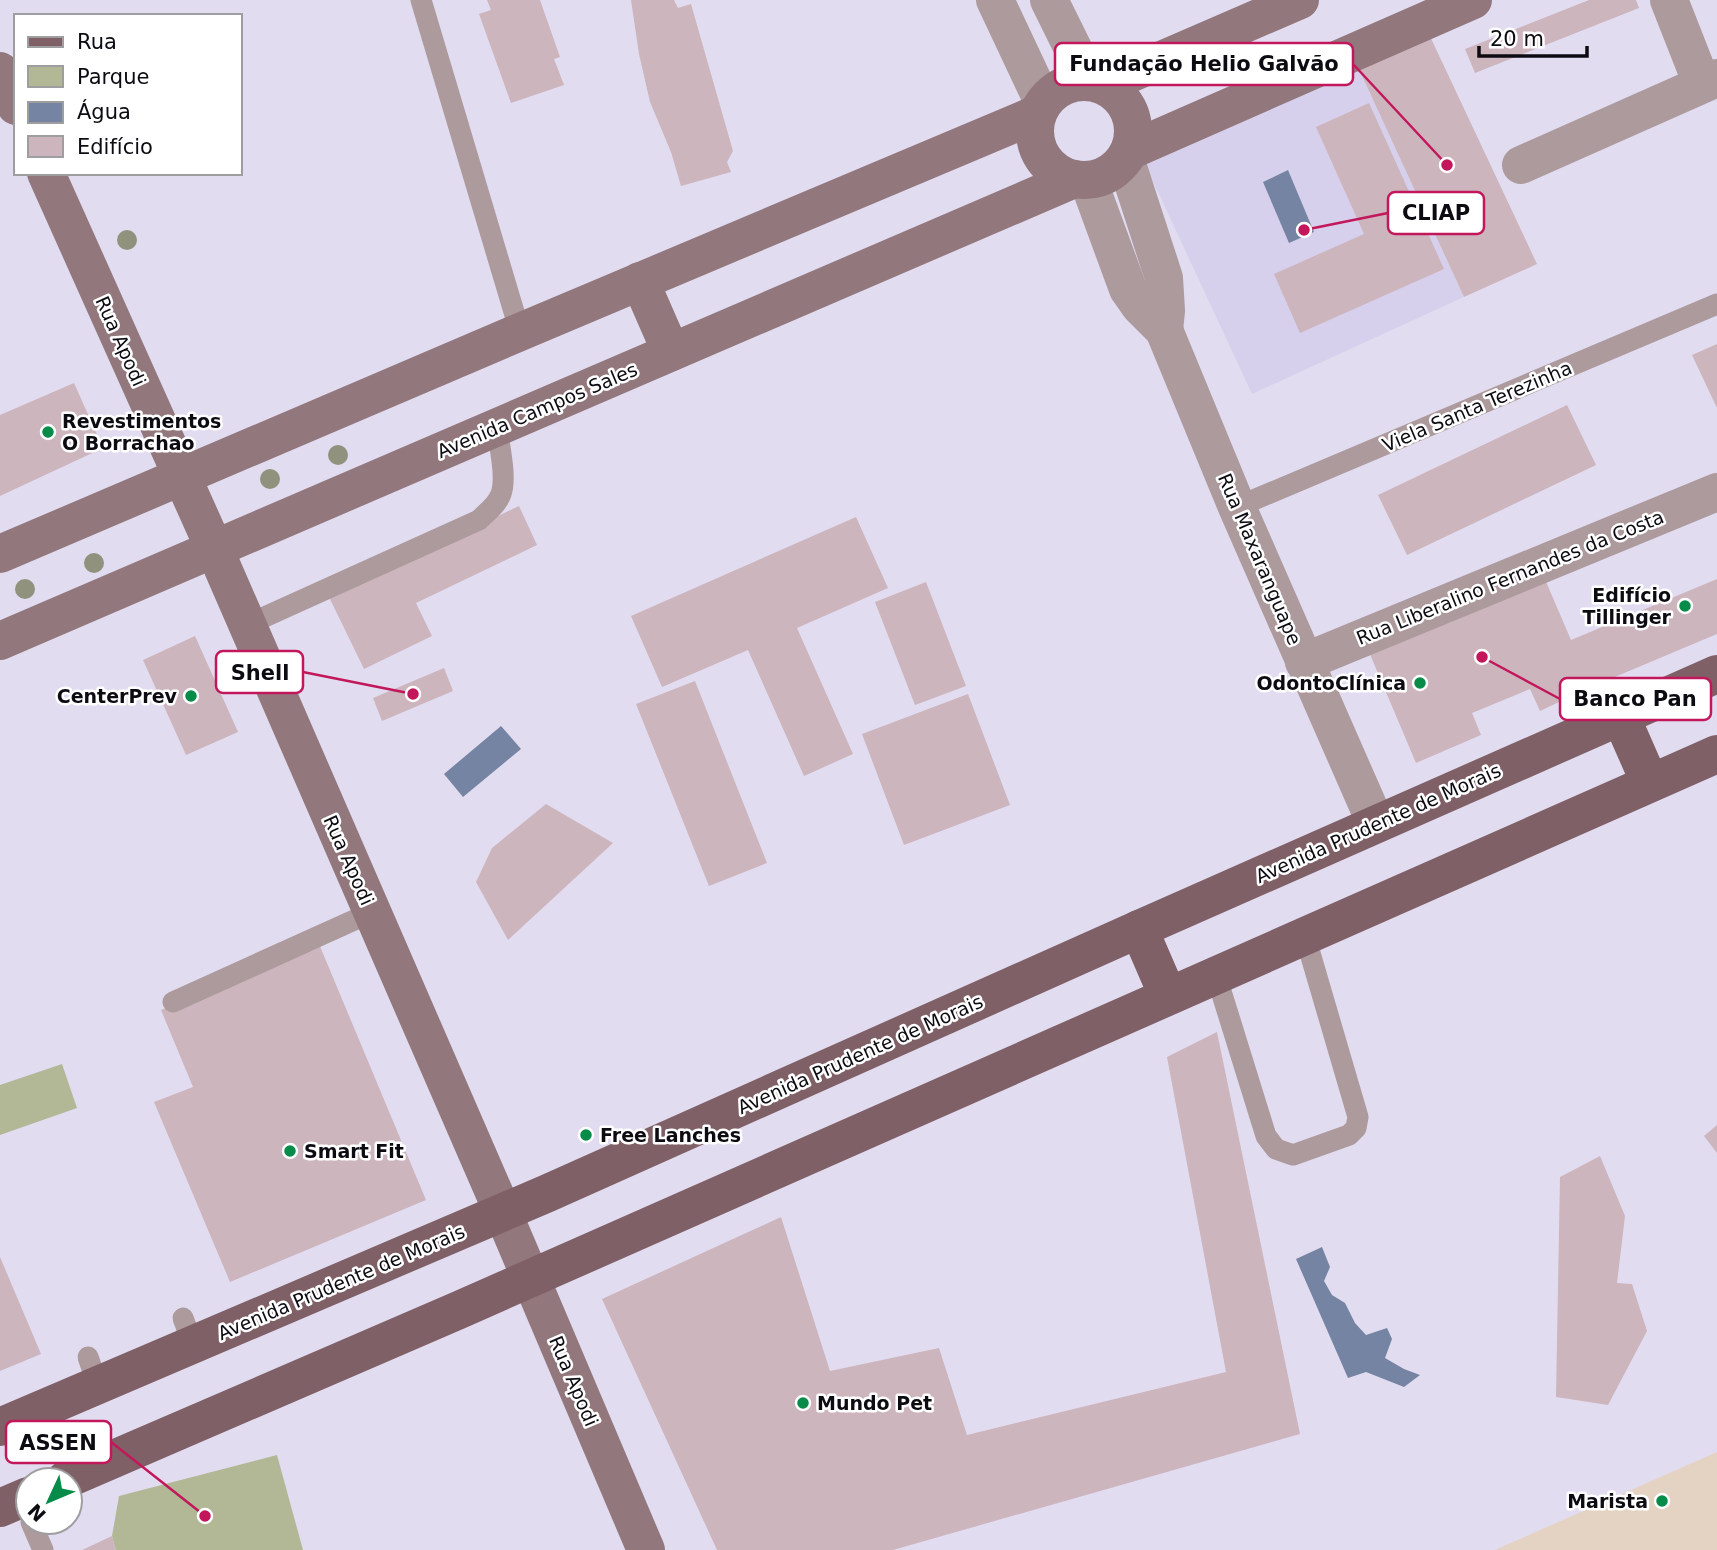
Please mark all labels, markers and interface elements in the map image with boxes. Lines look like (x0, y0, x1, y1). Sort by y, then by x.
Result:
legend (14, 14, 242, 175)
scale bar (1479, 14, 1588, 58)
text: 20 m (1490, 27, 1544, 51)
text: Rua (77, 30, 117, 54)
callout: Fundação Helio Galvão (1055, 43, 1353, 85)
text: Fundação Helio Galvão (1069, 52, 1339, 76)
text: Parque (77, 65, 149, 89)
text: Água (77, 99, 131, 124)
text: Edifício (77, 135, 153, 159)
callout: CLIAP (1388, 192, 1484, 234)
text: CLIAP (1402, 201, 1470, 225)
street label: Rua Apodi (91, 293, 151, 389)
street label: Viela Santa Terezinha (1379, 356, 1575, 456)
street label: Avenida Campos Sales (434, 358, 640, 462)
place label: Revestimentos O Borrachao (62, 410, 221, 454)
marker: Revestimentos O Borrachao (40, 424, 56, 440)
street label: Rua Maxaranguape (1214, 470, 1306, 648)
street label: Rua Liberalino Fernandes da Costa (1353, 505, 1667, 649)
place label: Edifício Tillinger (1583, 584, 1672, 628)
marker: Edifício Tillinger (1677, 598, 1693, 614)
callout: Shell (216, 651, 303, 693)
text: Shell (231, 661, 289, 685)
place label: OdontoClínica (1256, 672, 1406, 694)
marker: OdontoClínica (1412, 675, 1428, 691)
callout: Banco Pan (1560, 678, 1711, 720)
place label: CenterPrev (57, 685, 178, 707)
text: Banco Pan (1573, 687, 1697, 711)
marker: CenterPrev (183, 688, 199, 704)
street label: Avenida Prudente de Morais (1252, 759, 1504, 887)
street label: Rua Apodi (319, 812, 379, 908)
street label: Avenida Prudente de Morais (734, 990, 986, 1118)
place label: Free Lanches (600, 1124, 741, 1146)
marker: Free Lanches (578, 1127, 594, 1143)
place label: Smart Fit (304, 1140, 404, 1162)
marker: Smart Fit (282, 1143, 298, 1159)
street label: Avenida Prudente de Morais (214, 1220, 468, 1344)
street label: Rua Apodi (545, 1332, 603, 1430)
place label: Mundo Pet (817, 1392, 932, 1414)
marker: Mundo Pet (795, 1395, 811, 1411)
callout: ASSEN (6, 1421, 111, 1463)
text: ASSEN (19, 1431, 97, 1455)
north arrow (14, 1466, 84, 1536)
place label: Marista (1567, 1490, 1648, 1512)
marker: Marista (1654, 1493, 1670, 1509)
text: N (23, 1499, 50, 1526)

